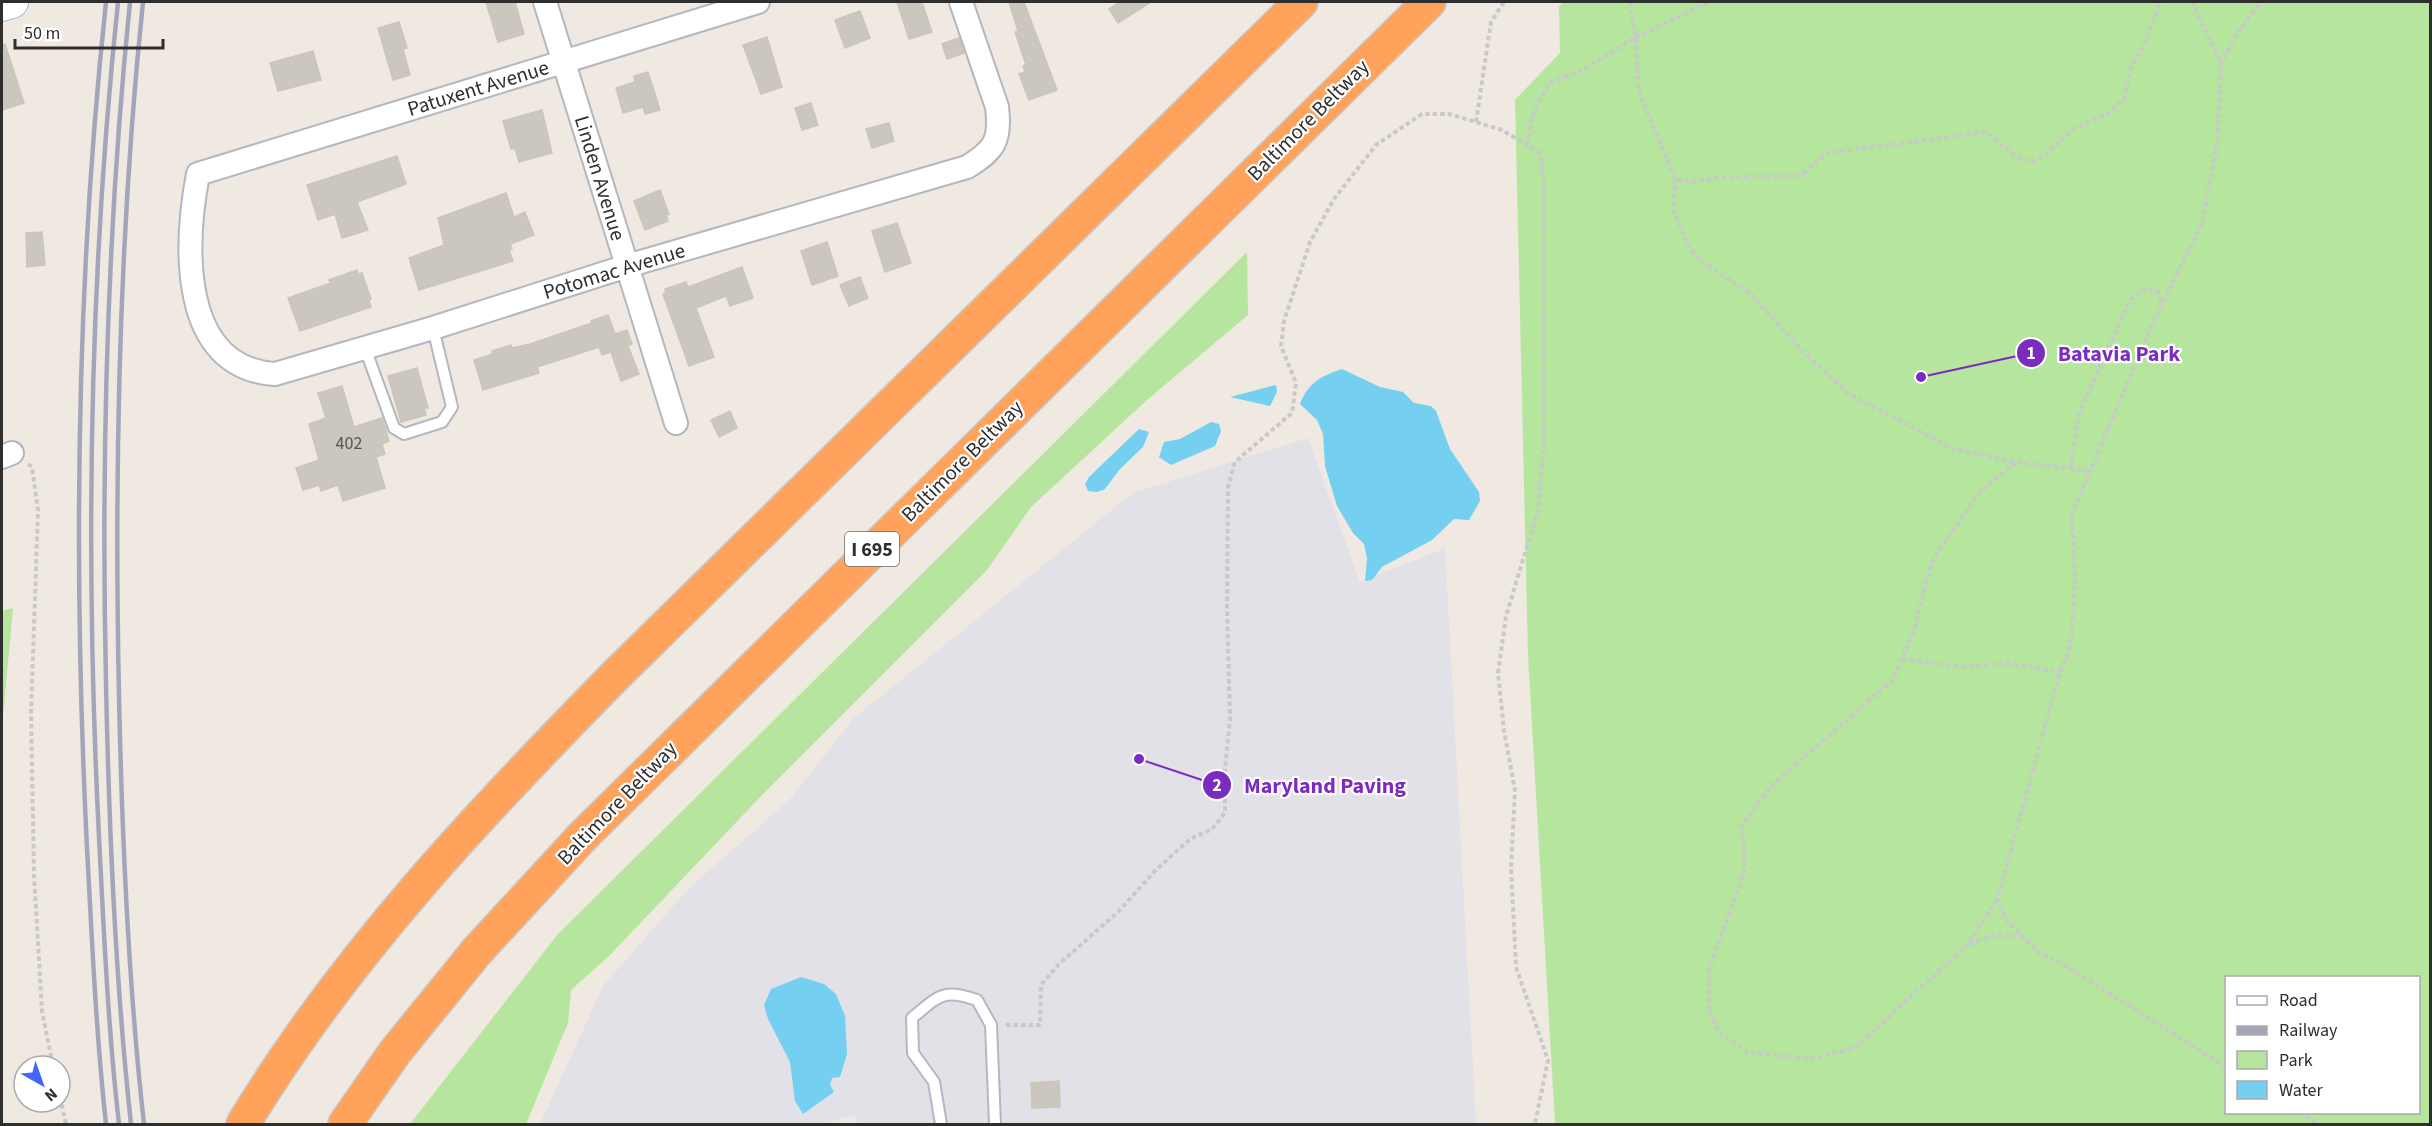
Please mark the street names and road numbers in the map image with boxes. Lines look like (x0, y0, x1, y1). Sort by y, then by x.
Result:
street label: Patuxent Avenue (403, 52, 553, 124)
street label: Baltimore Beltway (1240, 52, 1376, 188)
street label: Linden Avenue (567, 112, 633, 244)
street label: Potomac Avenue (539, 235, 689, 307)
street label: Baltimore Beltway (894, 393, 1030, 529)
road number: I 695 (845, 532, 899, 566)
street label: Baltimore Beltway (550, 734, 684, 872)

